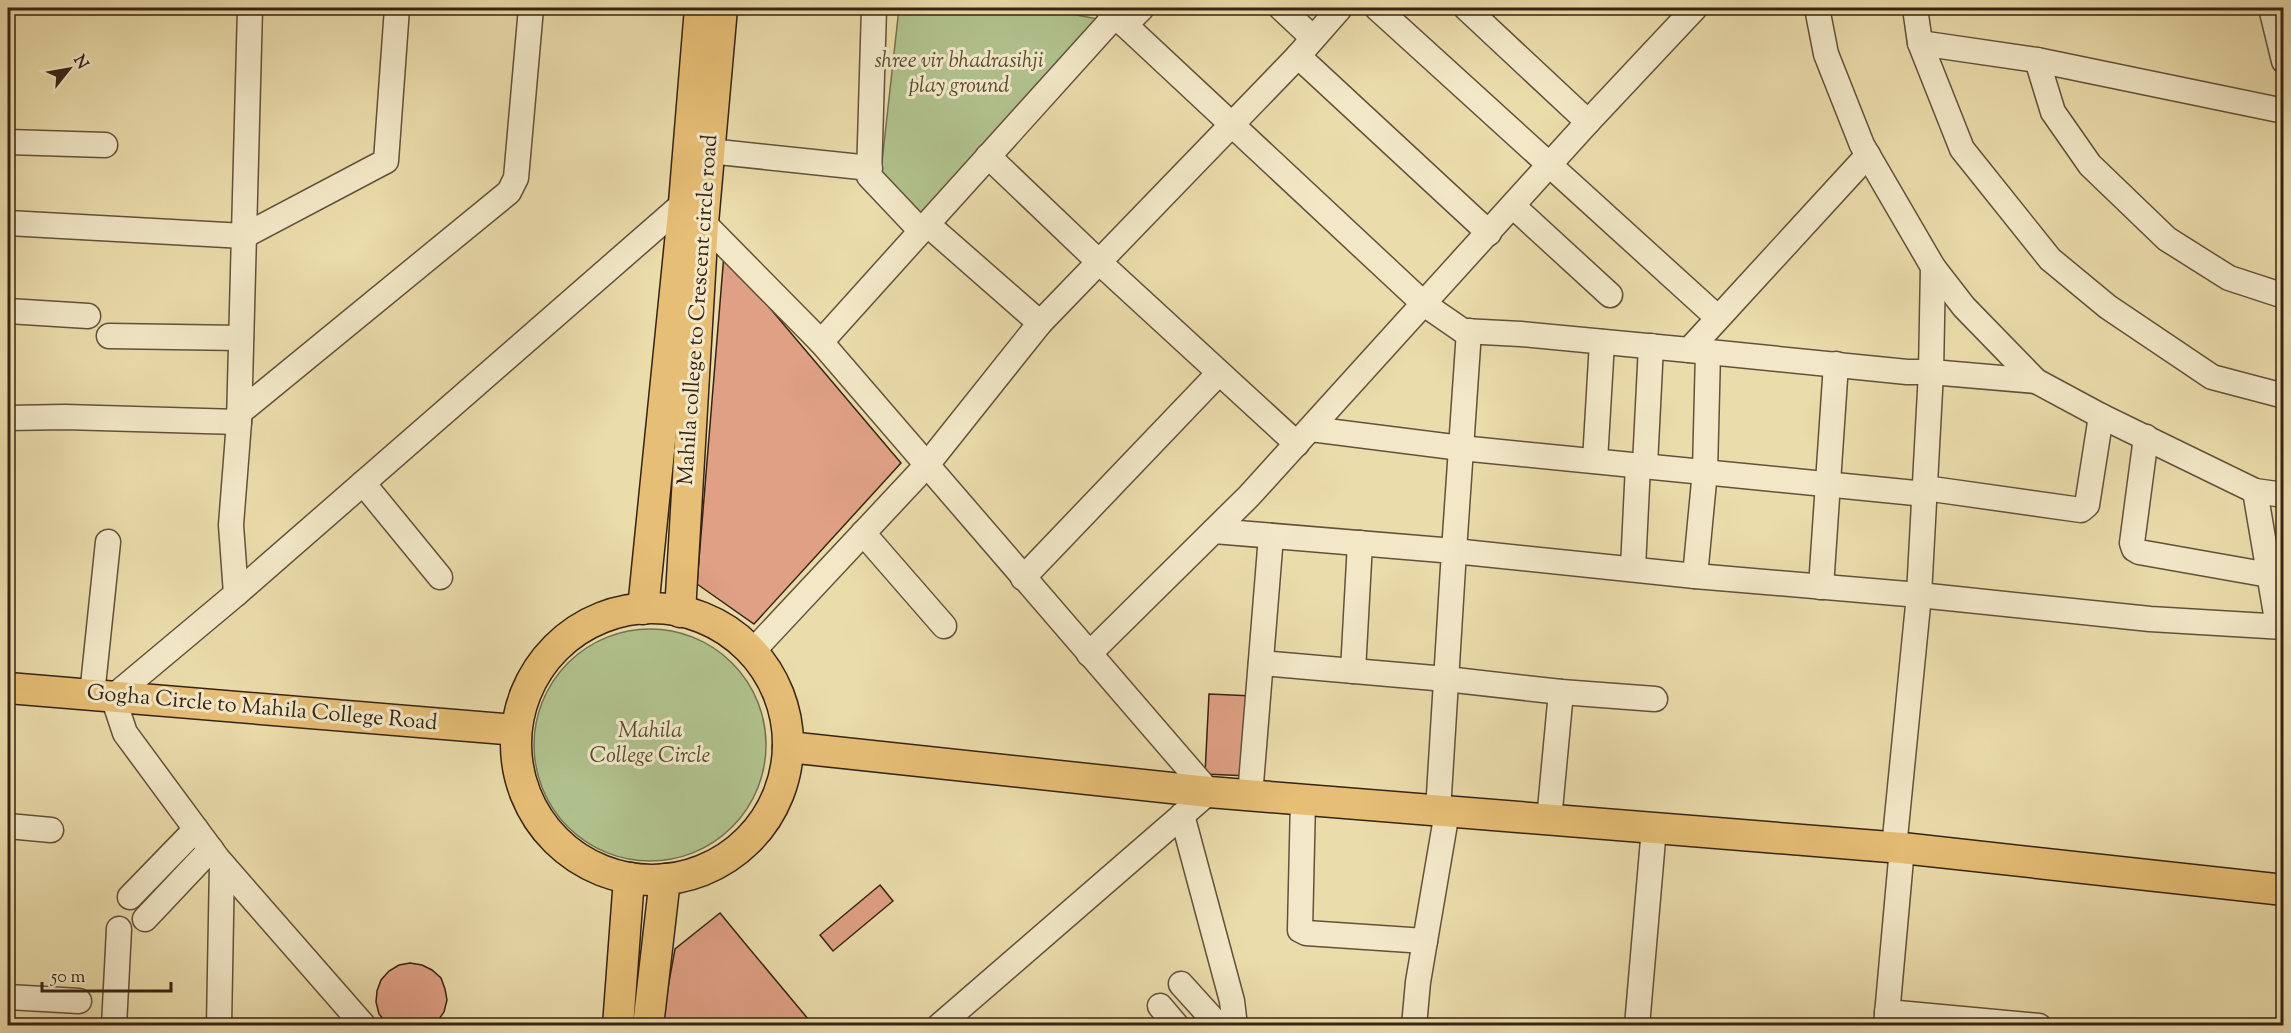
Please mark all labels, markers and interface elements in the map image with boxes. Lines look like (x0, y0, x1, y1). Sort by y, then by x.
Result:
north arrow (39, 39, 99, 99)
park label: shree vir bhadrasihji play ground (875, 46, 1043, 103)
text: N (67, 51, 93, 74)
street label: Mahila college to Crescent circle road (671, 133, 727, 487)
street label: Gogha Circle to Mahila College Road (85, 678, 439, 740)
park label: Mahila College Circle (590, 716, 711, 773)
scale bar (42, 955, 171, 993)
text: 50 m (50, 965, 86, 991)

